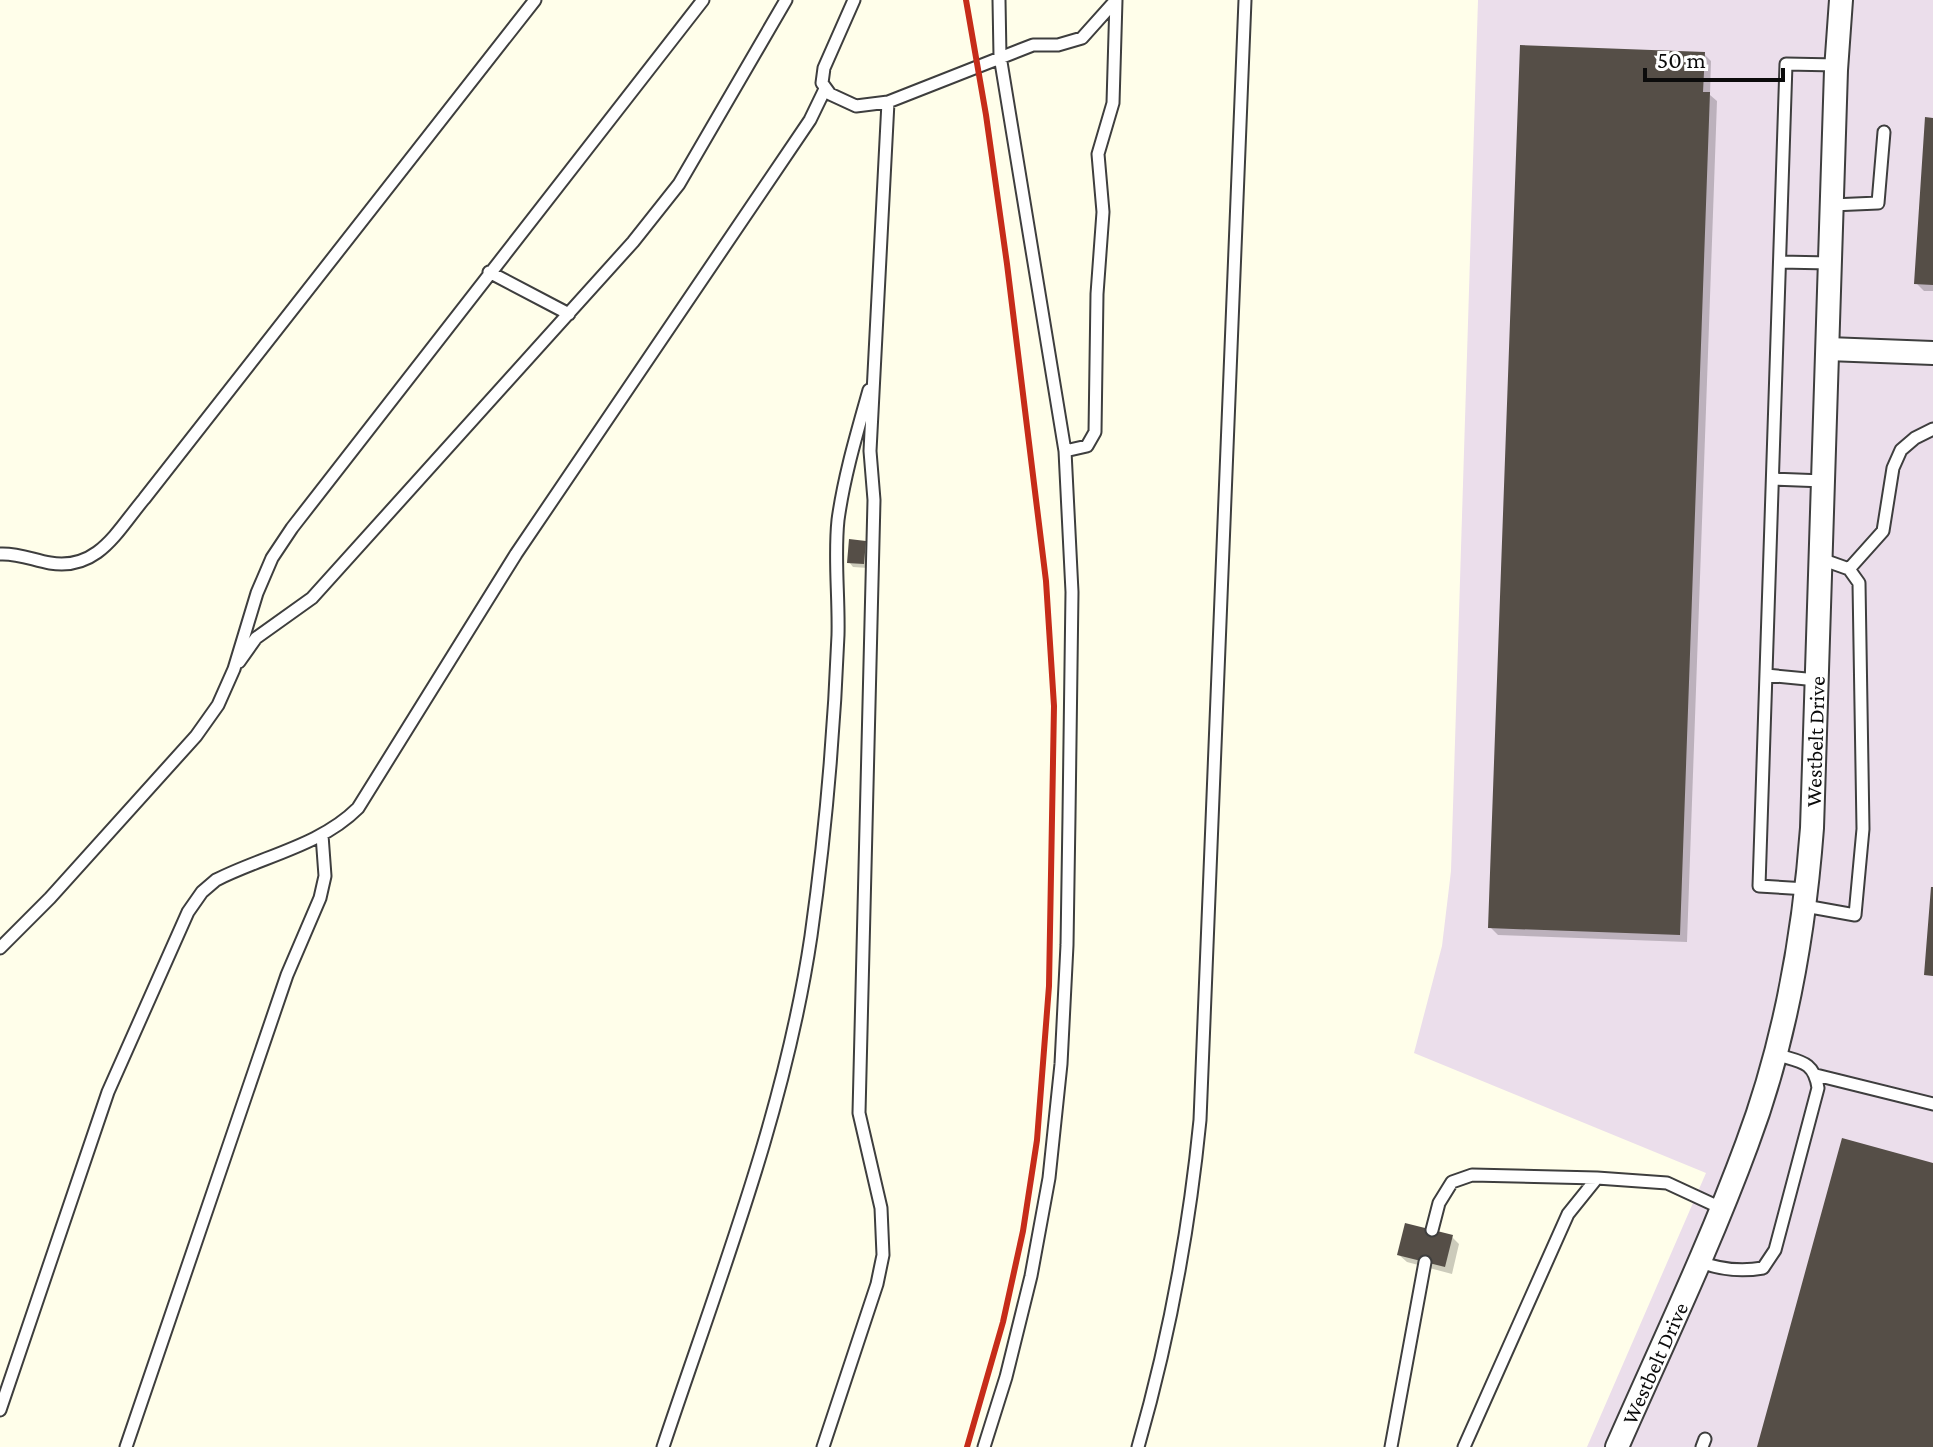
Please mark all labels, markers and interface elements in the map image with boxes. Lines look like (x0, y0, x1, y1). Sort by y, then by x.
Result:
scale bar (1645, 32, 1783, 82)
text: 50 m (1657, 46, 1706, 73)
street label: Westbelt Drive (1801, 676, 1830, 807)
street label: Westbelt Drive (1617, 1298, 1693, 1428)

